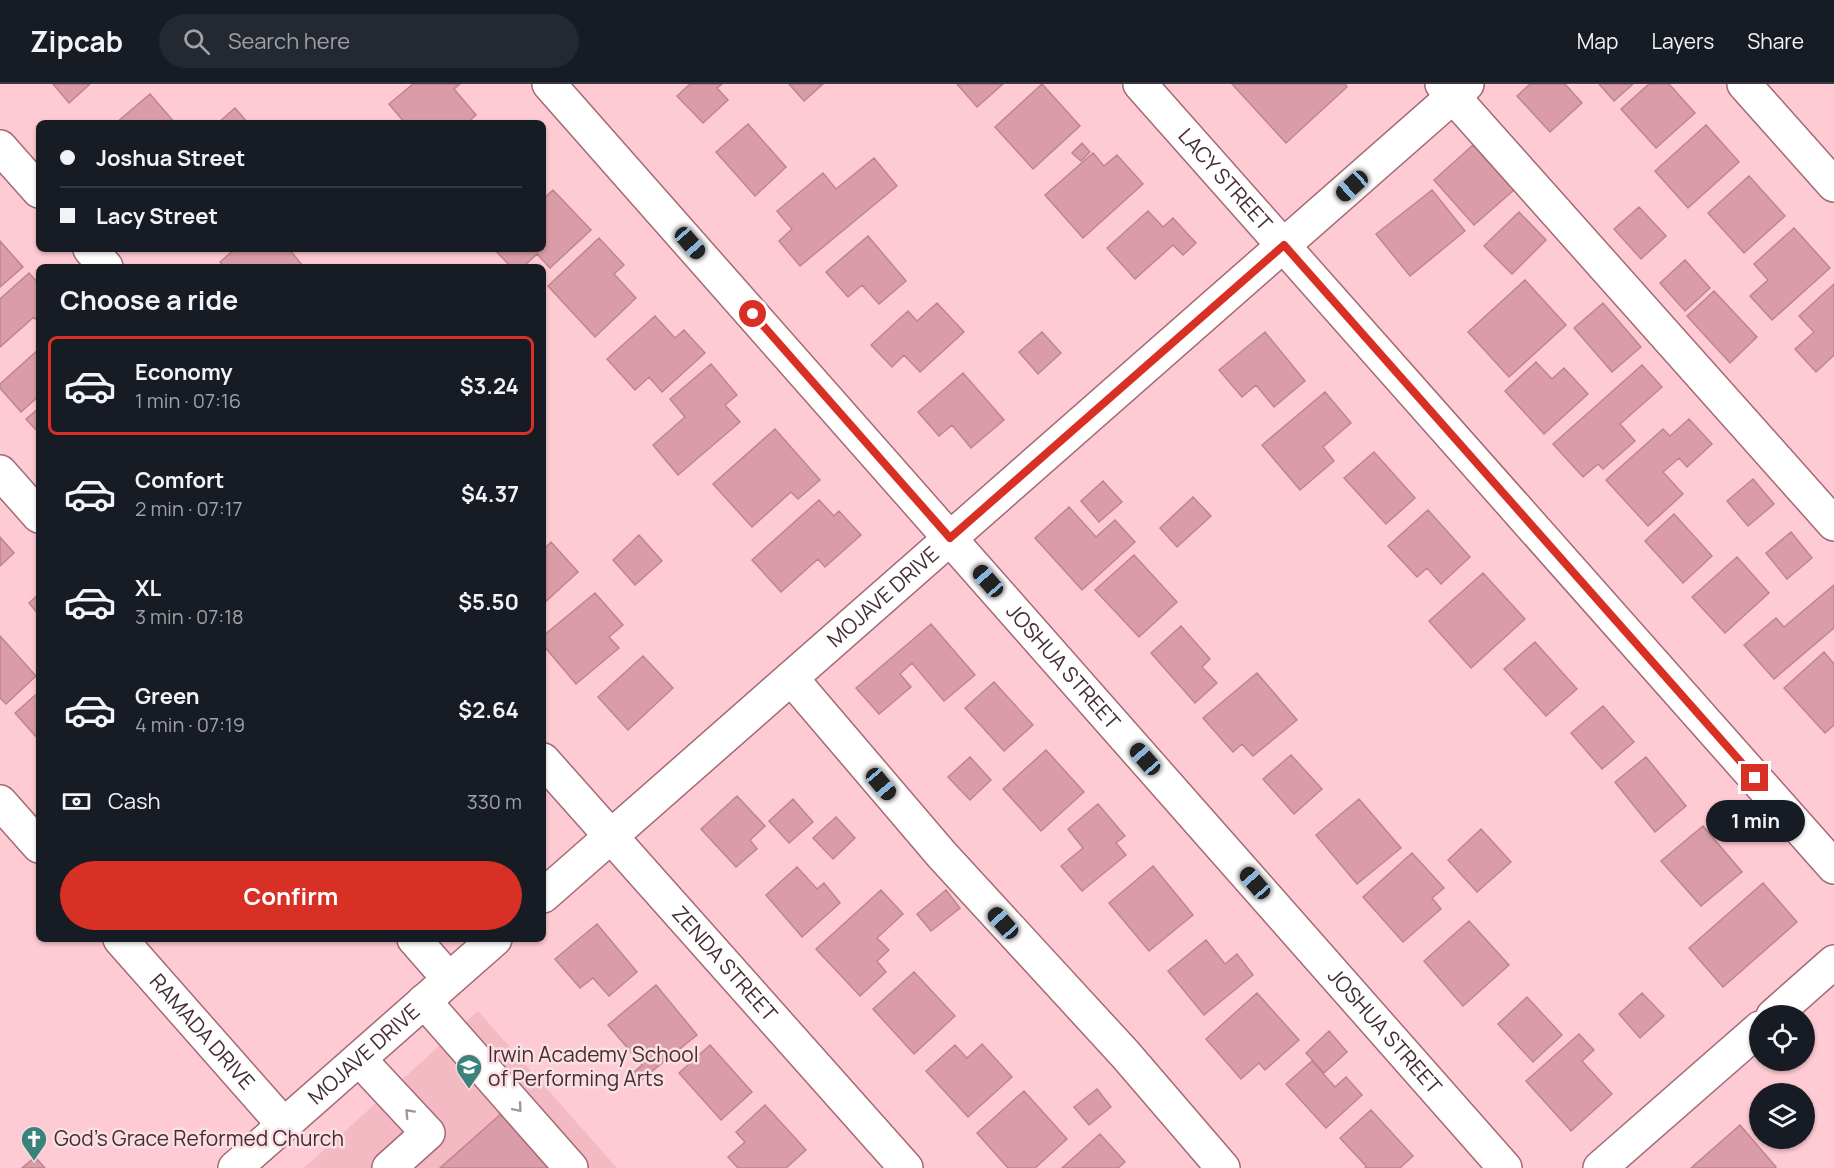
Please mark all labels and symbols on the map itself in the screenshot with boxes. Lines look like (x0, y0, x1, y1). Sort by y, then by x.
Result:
street label: LACY STREET (1173, 122, 1279, 237)
car (1333, 167, 1371, 205)
car (671, 224, 709, 262)
route start (739, 300, 766, 327)
street label: MOJAVE DRIVE (821, 540, 944, 653)
car (969, 562, 1007, 600)
street label: JOSHUA STREET (1001, 597, 1127, 735)
car (1126, 740, 1164, 778)
car (863, 764, 899, 804)
route end (1741, 764, 1768, 791)
callout: 1 min (1706, 799, 1804, 841)
car (1236, 864, 1274, 902)
street label: ZENDA STREET (666, 900, 784, 1027)
car (984, 904, 1022, 942)
street label: JOSHUA STREET (1322, 962, 1449, 1100)
street label: RAMADA DRIVE (144, 967, 261, 1095)
street label: MOJAVE DRIVE (302, 997, 425, 1110)
place label: Irwin Academy School of Performing Arts (488, 1040, 699, 1092)
school or university icon: Irwin Academy School of Performing Arts (454, 1052, 484, 1090)
one-way arrow (511, 1101, 522, 1112)
one-way arrow (405, 1109, 416, 1120)
church icon: God's Grace Reformed Church (19, 1124, 49, 1162)
place label: God's Grace Reformed Church (54, 1124, 344, 1152)

